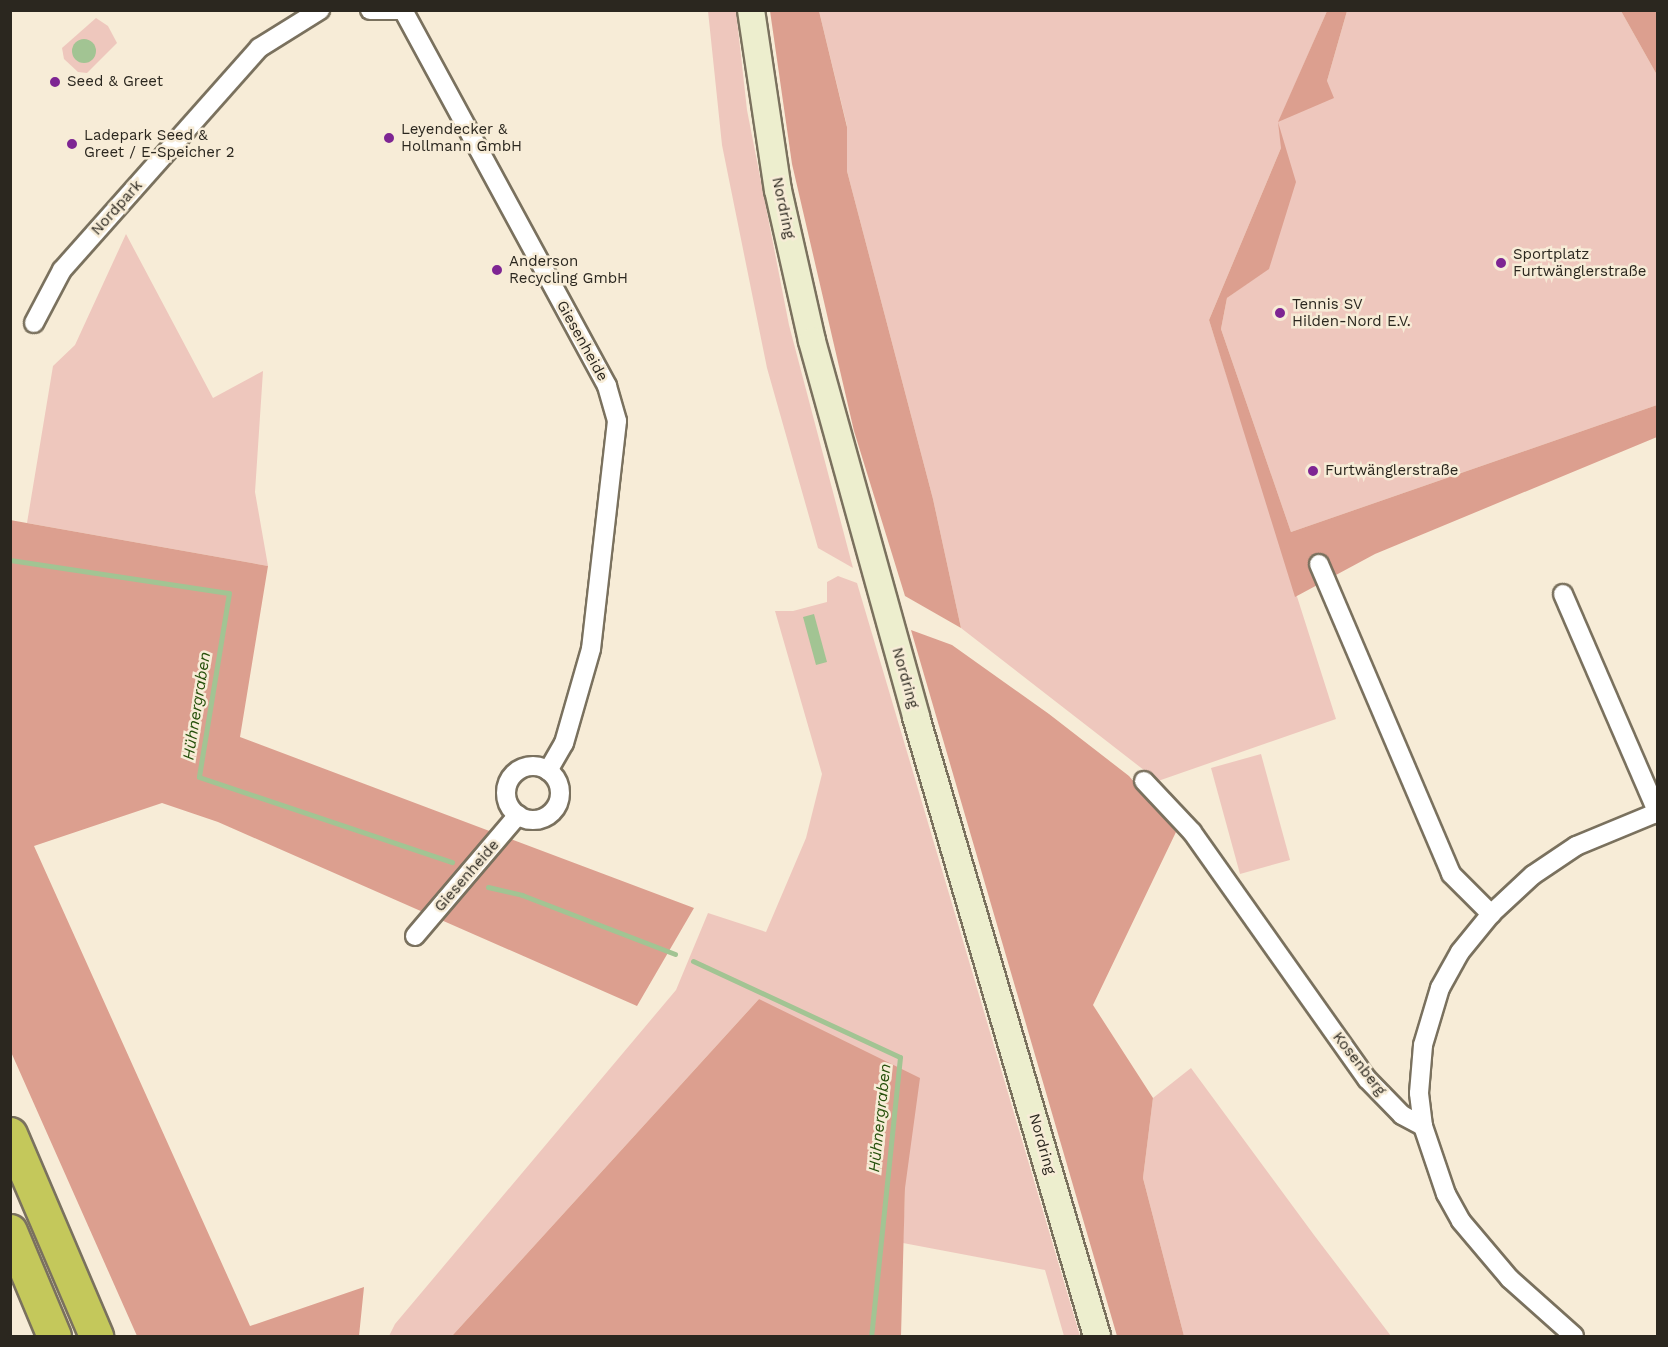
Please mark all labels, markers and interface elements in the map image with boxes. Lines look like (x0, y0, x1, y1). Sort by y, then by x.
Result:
place label: Seed & Greet (67, 73, 163, 91)
marker: Seed & Greet (48, 75, 62, 89)
place label: Leyendecker & Hollmann GmbH (401, 120, 522, 155)
place label: Ladepark Seed & Greet / E-Speicher 2 (84, 126, 235, 161)
marker: Leyendecker & Hollmann GmbH (382, 131, 396, 145)
marker: Ladepark Seed & Greet / E-Speicher 2 (65, 137, 79, 151)
street label: Nordring (768, 176, 798, 240)
street label: Nordpark (88, 177, 146, 239)
place label: Sportplatz Furtwänglerstraße (1513, 245, 1646, 280)
place label: Anderson Recycling GmbH (509, 252, 628, 287)
marker: Sportplatz Furtwänglerstraße (1494, 256, 1508, 270)
marker: Anderson Recycling GmbH (490, 263, 504, 277)
place label: Tennis SV Hilden-Nord E.V. (1292, 295, 1411, 330)
street label: Giesenheide (552, 298, 612, 384)
marker: Tennis SV Hilden-Nord E.V. (1273, 306, 1287, 320)
place label: Furtwänglerstraße (1325, 462, 1458, 480)
marker: Furtwänglerstraße (1306, 464, 1320, 478)
street label: Nordring (888, 645, 922, 711)
water label: Hühnergraben (179, 651, 215, 761)
street label: Giesenheide (431, 836, 503, 916)
street label: Kosenberg (1329, 1029, 1389, 1099)
water label: Hühnergraben (865, 1063, 895, 1173)
street label: Nordring (1025, 1111, 1059, 1177)

